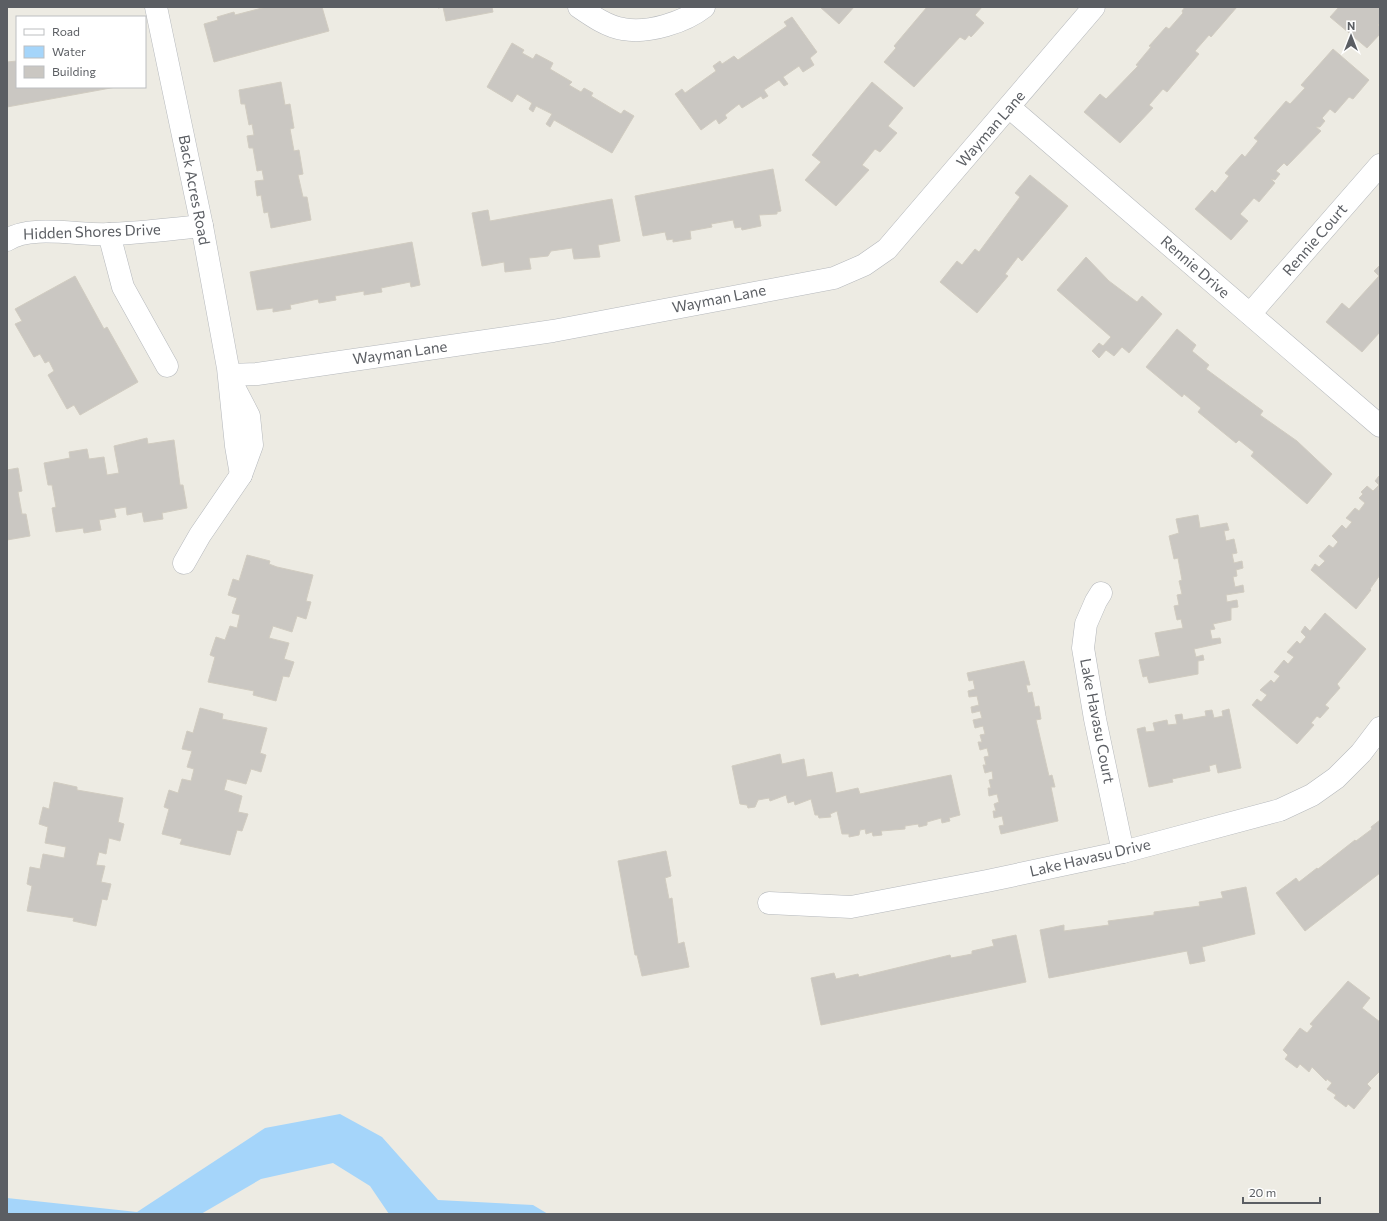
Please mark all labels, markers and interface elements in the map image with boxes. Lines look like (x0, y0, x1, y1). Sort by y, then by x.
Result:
legend (16, 16, 146, 88)
north arrow (1331, 16, 1371, 56)
text: N (1347, 19, 1355, 32)
text: Road (52, 24, 80, 38)
text: Water (52, 44, 86, 58)
text: Building (52, 64, 96, 78)
street label: Wayman Lane (952, 86, 1028, 170)
street label: Back Acres Road (175, 133, 214, 246)
street label: Rennie Court (1278, 200, 1350, 279)
street label: Hidden Shores Drive (23, 220, 161, 242)
street label: Rennie Drive (1157, 231, 1234, 301)
street label: Wayman Lane (670, 280, 767, 316)
street label: Wayman Lane (351, 336, 448, 368)
street label: Lake Havasu Court (1077, 657, 1119, 785)
street label: Lake Havasu Drive (1028, 834, 1152, 880)
scale bar (1243, 1179, 1320, 1205)
text: 20 m (1249, 1185, 1276, 1199)

